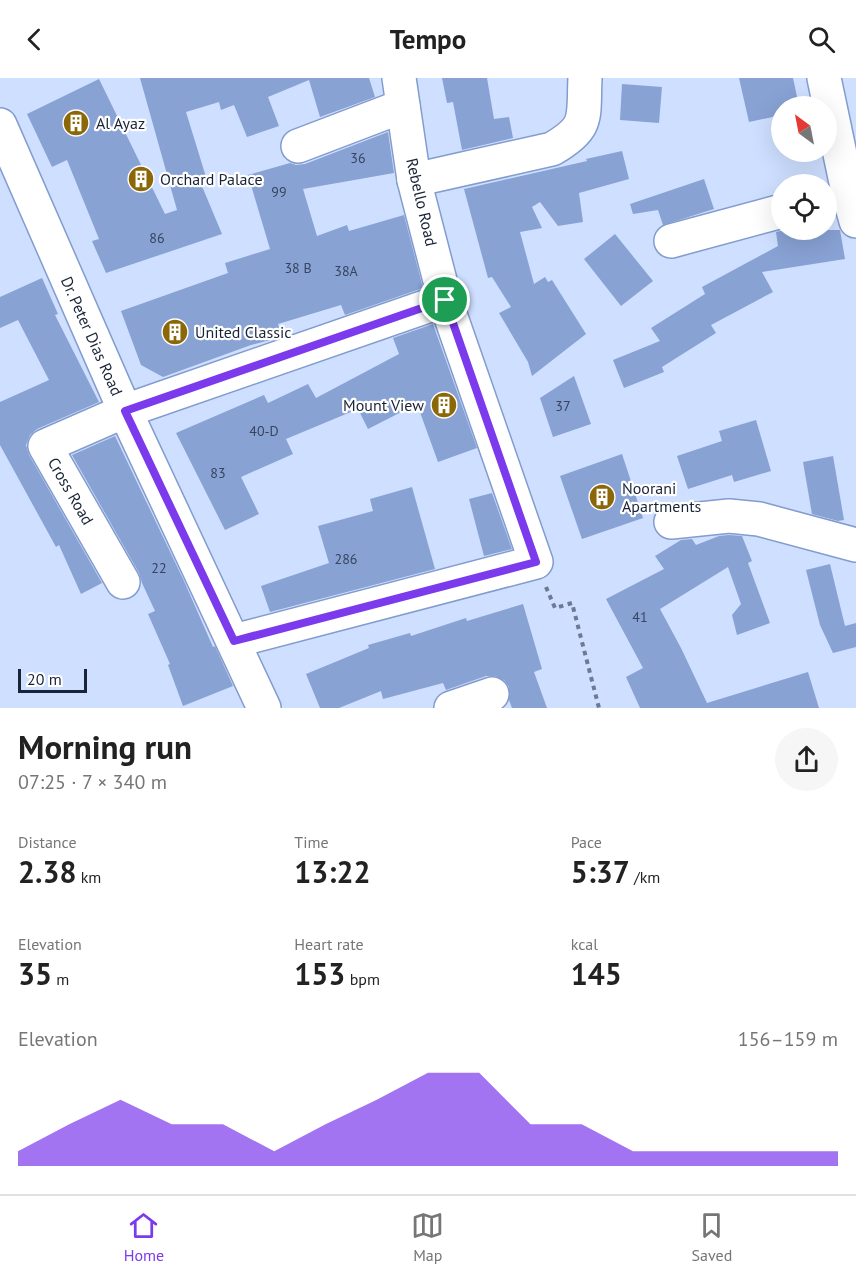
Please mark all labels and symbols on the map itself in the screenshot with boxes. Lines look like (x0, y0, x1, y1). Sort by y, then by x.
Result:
north arrow (771, 96, 837, 162)
building icon: Al Ayaz (61, 108, 91, 138)
place label: Al Ayaz (96, 113, 145, 133)
house number: 36 (350, 149, 366, 167)
street label: Rebello Road (402, 156, 442, 248)
building icon: Orchard Palace (126, 164, 156, 194)
place label: Orchard Palace (160, 169, 263, 189)
house number: 99 (271, 183, 287, 201)
house number: 86 (149, 229, 165, 247)
house number: 38 B (284, 259, 312, 277)
house number: 38A (334, 262, 359, 280)
street label: Dr. Peter Dias Road (57, 273, 127, 399)
pin (419, 274, 470, 325)
building icon: United Classic (160, 317, 190, 347)
place label: United Classic (195, 322, 291, 342)
building icon: Mount View (429, 390, 459, 420)
place label: Mount View (343, 395, 424, 415)
house number: 37 (555, 397, 571, 415)
house number: 40-D (249, 422, 279, 440)
street label: Cross Road (44, 454, 98, 528)
house number: 83 (210, 464, 226, 482)
place label: Noorani Apartments (622, 478, 702, 516)
building icon: Noorani Apartments (587, 482, 617, 512)
house number: 286 (335, 550, 357, 568)
house number: 22 (151, 559, 167, 577)
house number: 41 (632, 608, 648, 626)
scale bar (18, 666, 87, 694)

